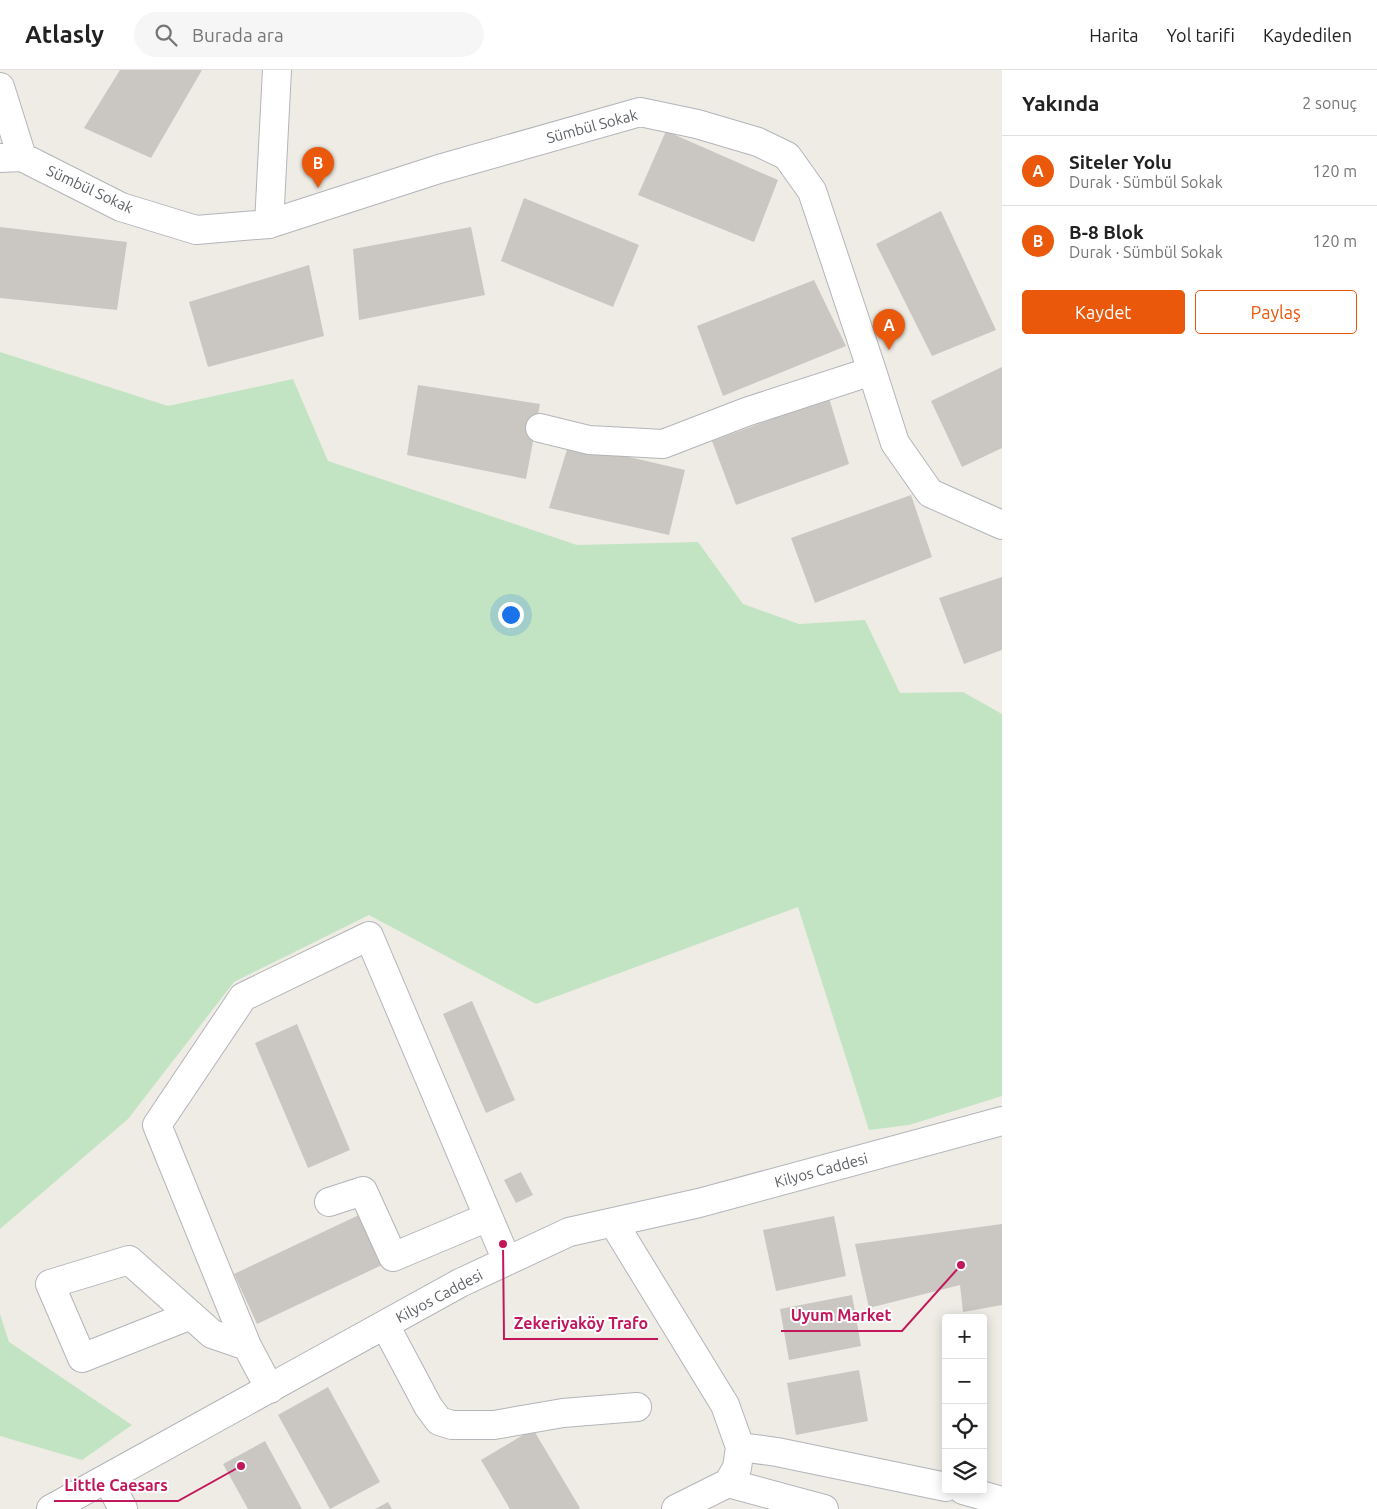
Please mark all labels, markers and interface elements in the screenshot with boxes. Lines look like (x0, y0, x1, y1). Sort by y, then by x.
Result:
search box (134, 12, 484, 57)
text: Atlasly (25, 21, 104, 48)
icon: search (152, 21, 180, 49)
text: Burada ara (192, 24, 284, 46)
text: Harita (1089, 25, 1138, 45)
text: Yol tarifi (1166, 25, 1235, 45)
text: Kaydedilen (1263, 25, 1352, 45)
text: Yakında (1022, 91, 1099, 115)
text: 2 sonuç (1302, 94, 1357, 112)
street label: Sümbül Sokak (545, 106, 640, 146)
pin: B (302, 147, 334, 188)
text: Siteler Yolu (1069, 151, 1172, 173)
street label: Sümbül Sokak (44, 162, 136, 217)
text: A (1032, 162, 1044, 180)
text: 120 m (1312, 162, 1357, 180)
text: Durak · Sümbül Sokak (1069, 173, 1223, 191)
text: B-8 Blok (1069, 221, 1144, 243)
text: B (1033, 232, 1043, 250)
text: 120 m (1312, 232, 1357, 250)
text: Durak · Sümbül Sokak (1069, 243, 1223, 261)
button: Kaydet (1022, 290, 1185, 334)
button: Paylaş (1195, 290, 1357, 334)
pin: A (873, 309, 905, 350)
your location (498, 602, 524, 628)
street label: Kilyos Caddesi (773, 1149, 869, 1191)
street label: Kilyos Caddesi (393, 1266, 485, 1326)
callout: Uyum Market (781, 1300, 902, 1331)
text: Uyum Market (791, 1306, 891, 1324)
callout: Zekeriyaköy Trafo (504, 1308, 658, 1339)
text: Zekeriyaköy Trafo (514, 1314, 648, 1332)
map controls (942, 1314, 987, 1494)
button: + (942, 1314, 987, 1359)
button: − (942, 1359, 987, 1404)
button: locate (942, 1404, 987, 1449)
button: layers (942, 1449, 987, 1494)
callout: Little Caesars (54, 1470, 178, 1501)
text: Little Caesars (64, 1476, 168, 1494)

